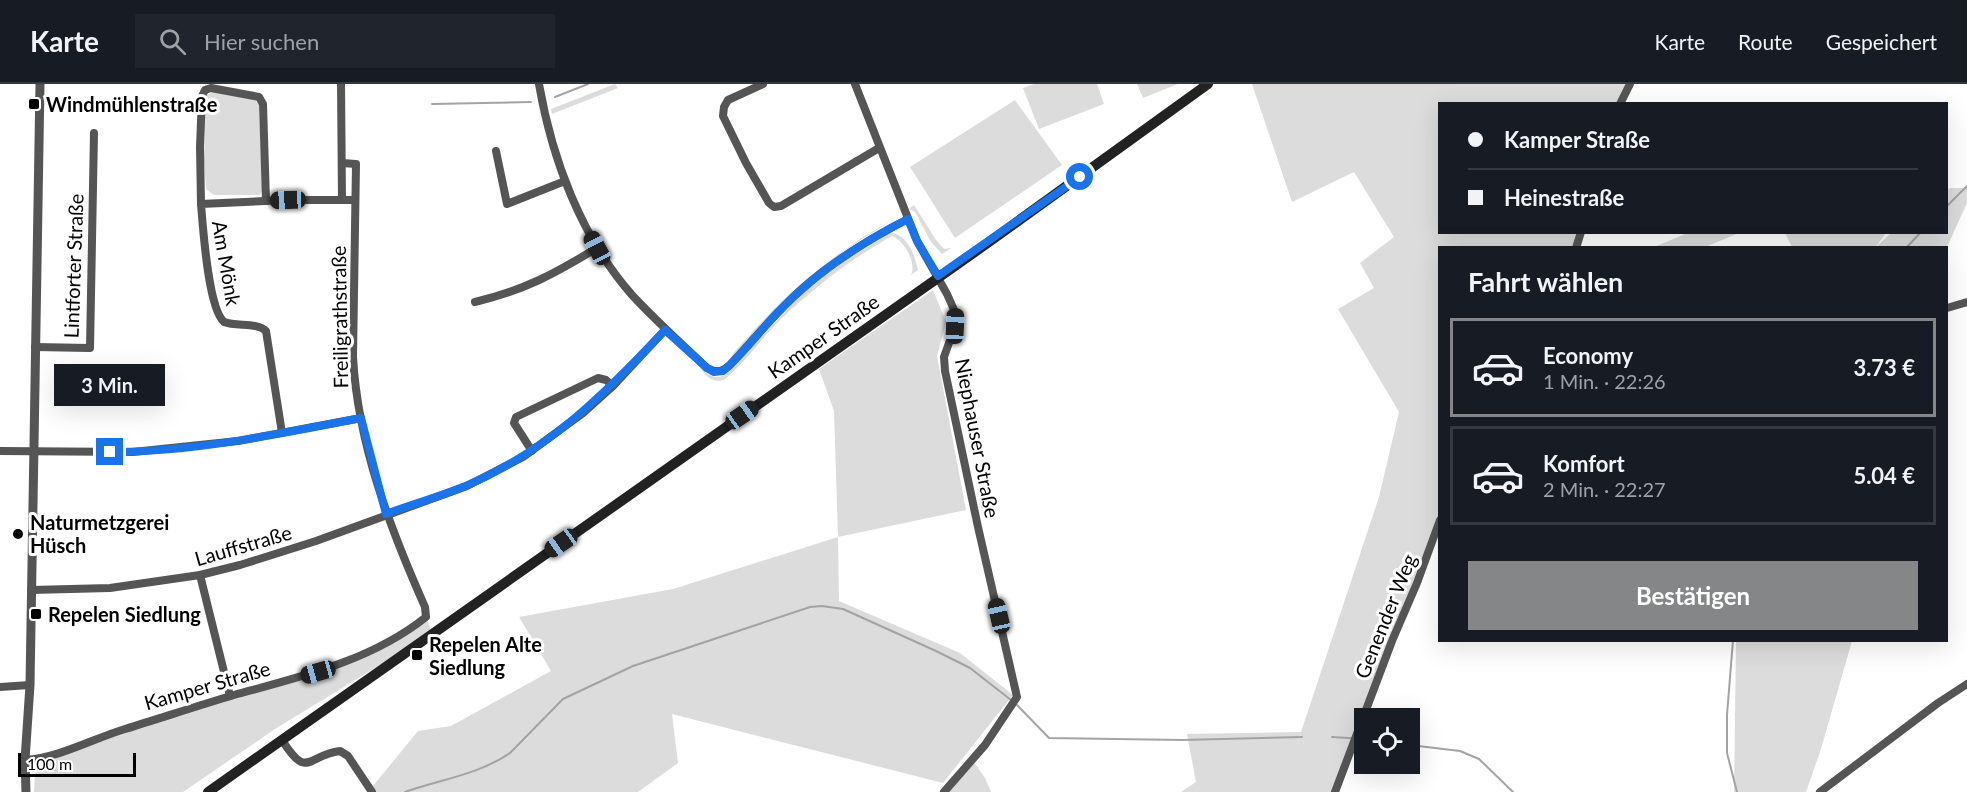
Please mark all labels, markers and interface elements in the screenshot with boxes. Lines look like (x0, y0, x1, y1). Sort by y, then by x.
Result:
search box (135, 14, 555, 68)
text: Karte (30, 24, 99, 58)
icon: search (156, 25, 189, 58)
text: Hier suchen (204, 28, 319, 55)
text: Karte (1655, 29, 1705, 54)
text: Route (1738, 29, 1793, 54)
text: Gespeichert (1826, 29, 1937, 54)
place label: Windmühlenstraße (46, 92, 218, 116)
marker: Windmühlenstraße (27, 97, 41, 111)
text: Kamper Straße (1504, 126, 1650, 153)
route start (1066, 163, 1093, 190)
text: Heinestraße (1504, 184, 1624, 211)
car (270, 190, 306, 210)
street label: Lintforter Straße (58, 193, 88, 339)
street label: Am Mönk (208, 219, 246, 308)
car (581, 228, 613, 268)
street label: Freiligrathstraße (326, 245, 352, 389)
text: Fahrt wählen (1468, 265, 1623, 298)
street label: Kamper Straße (763, 289, 883, 383)
car (945, 308, 965, 344)
icon: car (1471, 341, 1525, 395)
text: Economy (1543, 342, 1633, 369)
text: 3.73 € (1853, 354, 1915, 381)
street label: Niephauser Straße (951, 356, 1005, 520)
callout: 3 Min. (54, 365, 166, 407)
text: 1 Min. · 22:26 (1543, 369, 1666, 393)
text: 3 Min. (81, 373, 138, 397)
car (722, 397, 762, 433)
route end (96, 438, 123, 465)
icon: car (1471, 449, 1525, 503)
text: Komfort (1543, 450, 1625, 477)
text: 5.04 € (1853, 462, 1915, 489)
text: 2 Min. · 22:27 (1543, 477, 1666, 501)
place label: Naturmetzgerei Hüsch (30, 510, 169, 557)
street label: Lauffstraße (192, 520, 294, 570)
car (541, 525, 581, 561)
marker: Naturmetzgerei Hüsch (11, 527, 25, 541)
street label: Genender Weg (1349, 550, 1421, 682)
button: Bestätigen (1468, 561, 1918, 630)
car (986, 596, 1012, 636)
place label: Repelen Siedlung (48, 602, 201, 626)
marker: Repelen Siedlung (29, 607, 43, 621)
place label: Repelen Alte Siedlung (429, 632, 542, 679)
marker: Repelen Alte Siedlung (410, 648, 424, 662)
street label: Kamper Straße (141, 656, 273, 714)
car (298, 658, 338, 686)
map controls (1354, 708, 1420, 774)
button: locate (1354, 708, 1420, 774)
scale bar (18, 750, 136, 778)
text: 100 m (27, 754, 72, 773)

